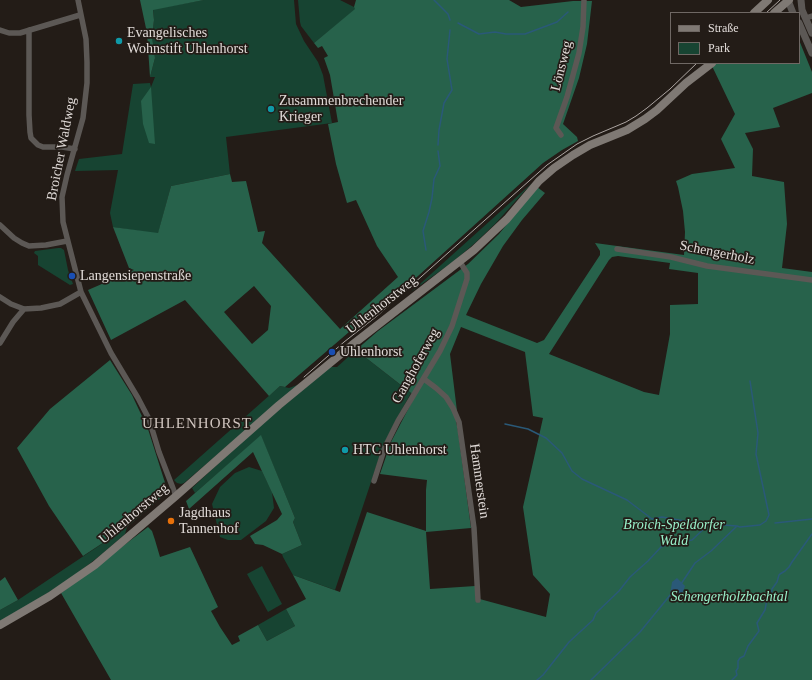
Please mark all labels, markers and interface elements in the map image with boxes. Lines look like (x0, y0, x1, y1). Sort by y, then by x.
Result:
legend (670, 12, 800, 64)
text: Straße (708, 21, 739, 35)
place label: Evangelisches Wohnstift Uhlenhorst (127, 25, 248, 58)
marker: Evangelisches Wohnstift Uhlenhorst (114, 36, 124, 46)
street label: Lönsweg (548, 39, 576, 93)
text: Park (708, 41, 730, 55)
place label: Zusammenbrechender Krieger (279, 93, 403, 126)
street label: Broicher Waldweg (44, 96, 80, 202)
marker: Zusammenbrechender Krieger (266, 104, 276, 114)
street label: Schengerholz (678, 237, 756, 269)
place label: Langensiepenstraße (80, 268, 191, 284)
marker: Langensiepenstraße (67, 271, 77, 281)
street label: Uhlenhorstweg (343, 272, 421, 338)
street label: Ganghoferweg (388, 326, 444, 406)
place label: Uhlenhorst (340, 344, 402, 360)
marker: Uhlenhorst (327, 347, 337, 357)
district label: UHLENHORST (142, 415, 252, 433)
place label: HTC Uhlenhorst (353, 442, 447, 458)
street label: Hammerstein (465, 442, 493, 520)
marker: HTC Uhlenhorst (340, 445, 350, 455)
street label: Uhlenhorstweg (96, 480, 172, 548)
place label: Jagdhaus Tannenhof (179, 505, 239, 538)
marker: Jagdhaus Tannenhof (166, 516, 176, 526)
park label: Broich-Speldorfer Wald (623, 517, 725, 550)
park label: Schengerholzbachtal (670, 589, 788, 605)

